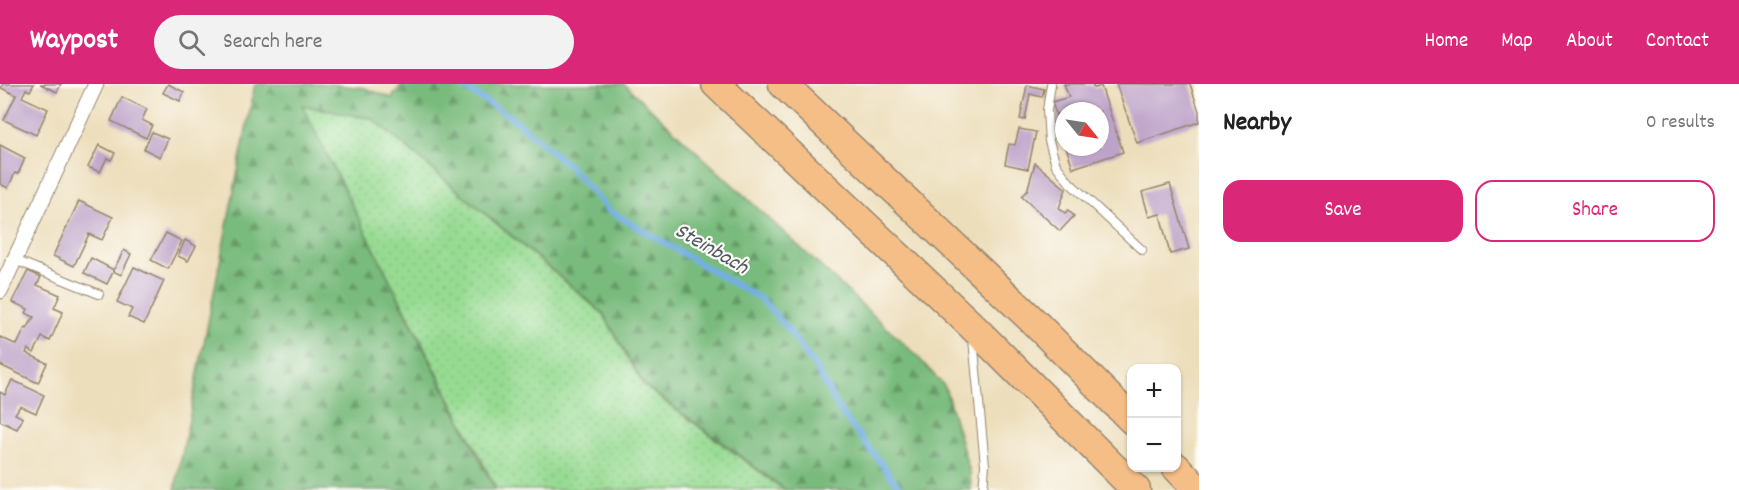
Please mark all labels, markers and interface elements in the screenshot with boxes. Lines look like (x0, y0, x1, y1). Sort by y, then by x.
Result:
search box (154, 15, 574, 69)
text: Waypost (30, 22, 118, 62)
icon: search (175, 26, 208, 59)
text: Search here (223, 27, 322, 58)
text: Home (1424, 27, 1468, 57)
text: Map (1501, 27, 1533, 57)
text: About (1566, 27, 1613, 57)
text: Contact (1646, 27, 1709, 57)
north arrow (1055, 102, 1109, 156)
text: Nearby (1223, 105, 1291, 142)
text: 0 results (1646, 109, 1715, 137)
button: Save (1223, 180, 1463, 242)
button: Share (1475, 180, 1715, 242)
water label: Steinbach (668, 216, 754, 284)
map controls (1127, 364, 1181, 472)
button: + (1127, 364, 1181, 418)
button: − (1127, 418, 1181, 472)

